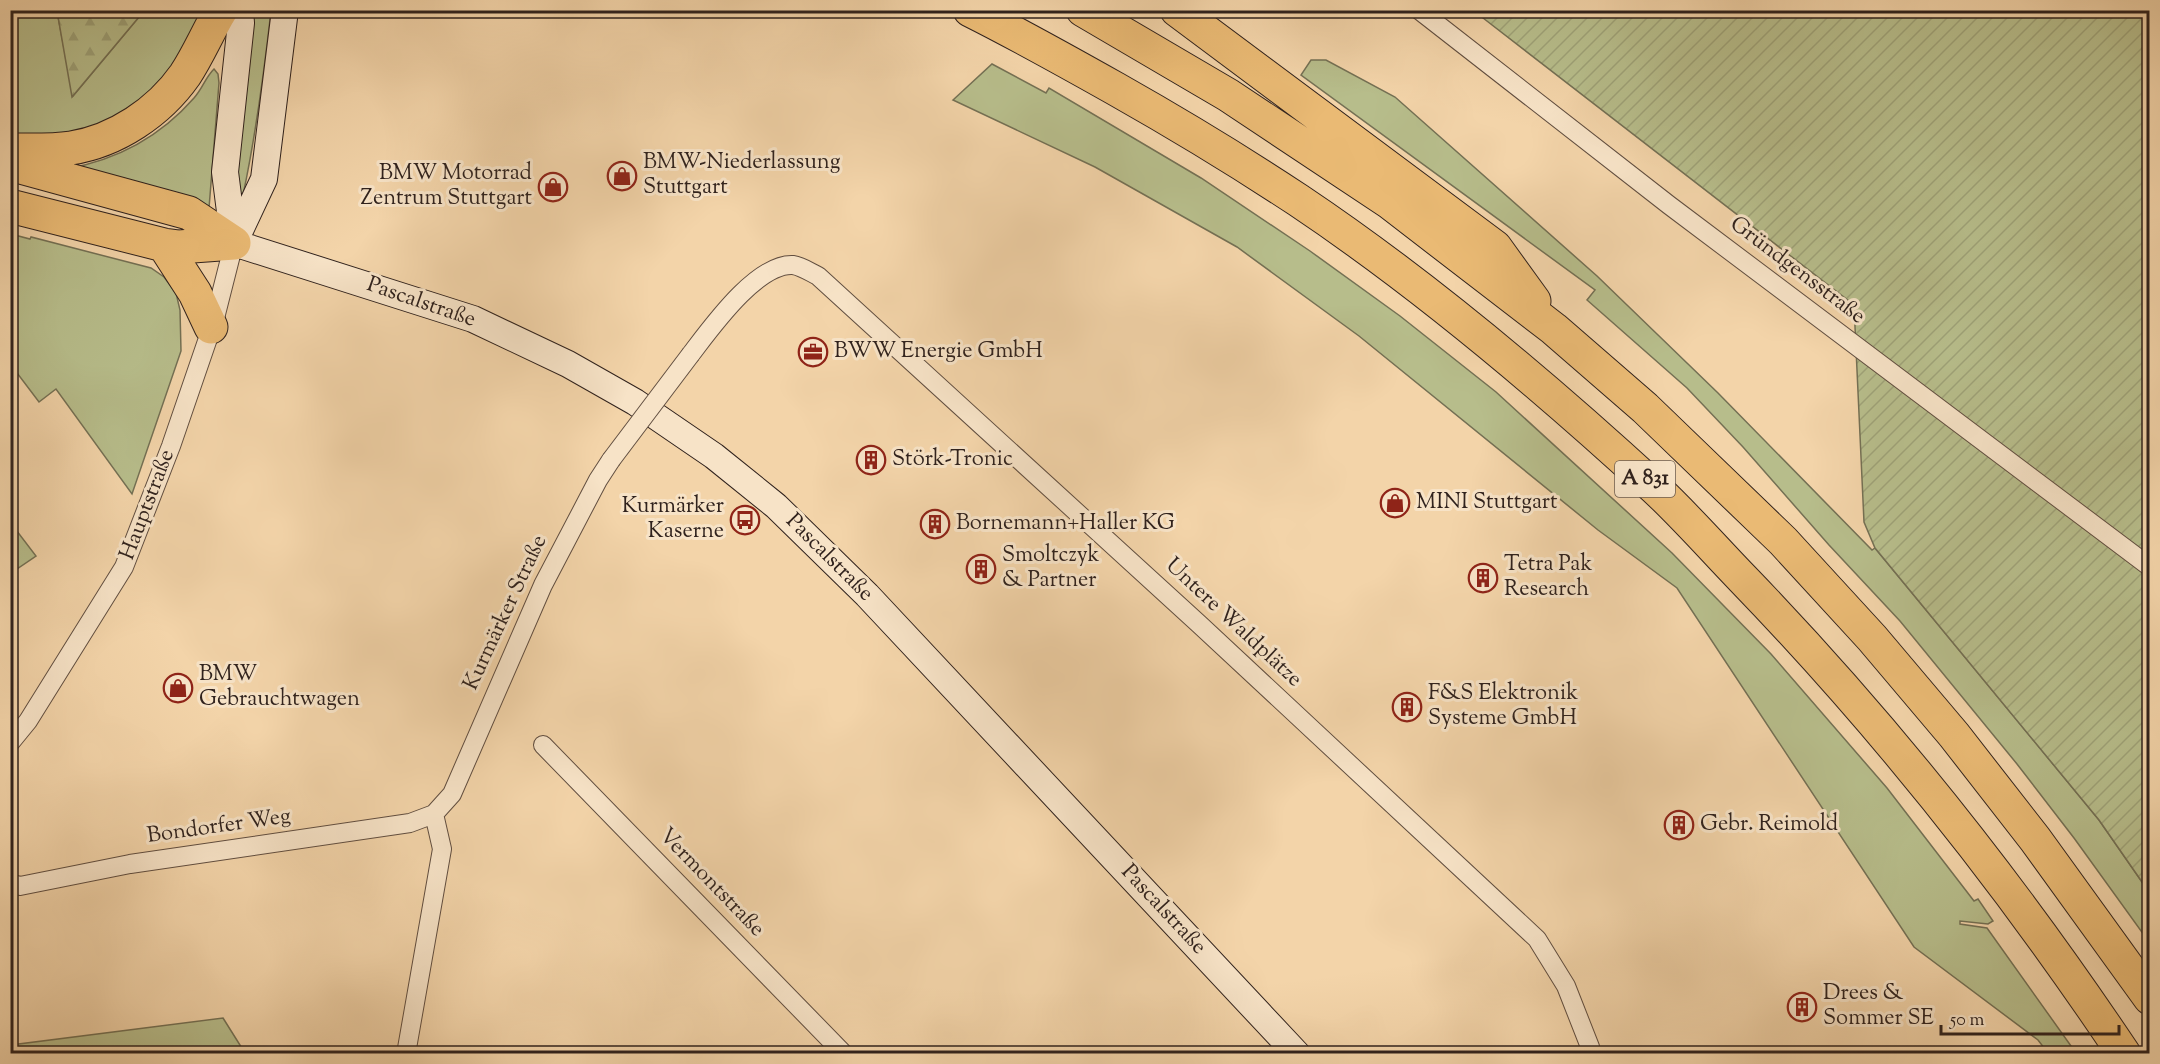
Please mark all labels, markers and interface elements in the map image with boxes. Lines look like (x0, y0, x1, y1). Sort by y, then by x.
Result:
place label: BMW-Niederlassung Stuttgart (643, 147, 841, 204)
place label: BMW Motorrad Zentrum Stuttgart (361, 158, 532, 215)
shop icon: BMW-Niederlassung Stuttgart (606, 160, 638, 192)
shop icon: BMW Motorrad Zentrum Stuttgart (537, 171, 569, 203)
street label: Gründgensstraße (1722, 209, 1872, 333)
street label: Pascalstraße (362, 269, 480, 337)
office icon: BWW Energie GmbH (797, 336, 829, 368)
place label: BWW Energie GmbH (834, 336, 1043, 368)
building icon: Störk-Tronic (855, 444, 887, 476)
place label: Störk-Tronic (892, 444, 1013, 476)
street label: Hauptstraße (112, 445, 184, 565)
road number: A 831 (1615, 461, 1675, 497)
shop icon: MINI Stuttgart (1379, 487, 1411, 519)
place label: MINI Stuttgart (1416, 487, 1558, 519)
place label: Kurmärker Kaserne (622, 491, 724, 548)
bus stop icon: Kurmärker Kaserne (729, 504, 761, 536)
street label: Pascalstraße (778, 507, 880, 609)
building icon: Bornemann+Haller KG (919, 508, 951, 540)
place label: Bornemann+Haller KG (956, 508, 1175, 540)
street label: Kurmärker Straße (456, 530, 556, 696)
place label: Smoltczyk & Partner (1002, 540, 1100, 597)
place label: Tetra Pak Research (1504, 549, 1593, 606)
street label: Untere Waldplätze (1157, 551, 1309, 695)
building icon: Smoltczyk & Partner (965, 553, 997, 585)
building icon: Tetra Pak Research (1467, 562, 1499, 594)
place label: BMW Gebrauchtwagen (199, 659, 360, 716)
shop icon: BMW Gebrauchtwagen (162, 672, 194, 704)
place label: F&S Elektronik Systeme GmbH (1428, 678, 1578, 735)
building icon: F&S Elektronik Systeme GmbH (1391, 691, 1423, 723)
street label: Bondorfer Weg (145, 801, 293, 853)
building icon: Gebr. Reimold (1663, 809, 1695, 841)
place label: Gebr. Reimold (1700, 809, 1838, 841)
street label: Vermontstraße (651, 821, 771, 945)
street label: Pascalstraße (1113, 858, 1213, 962)
place label: Drees & Sommer SE (1823, 978, 1934, 1035)
building icon: Drees & Sommer SE (1786, 991, 1818, 1023)
scale bar (1941, 998, 2120, 1036)
text: 50 m (1949, 1008, 1985, 1034)

